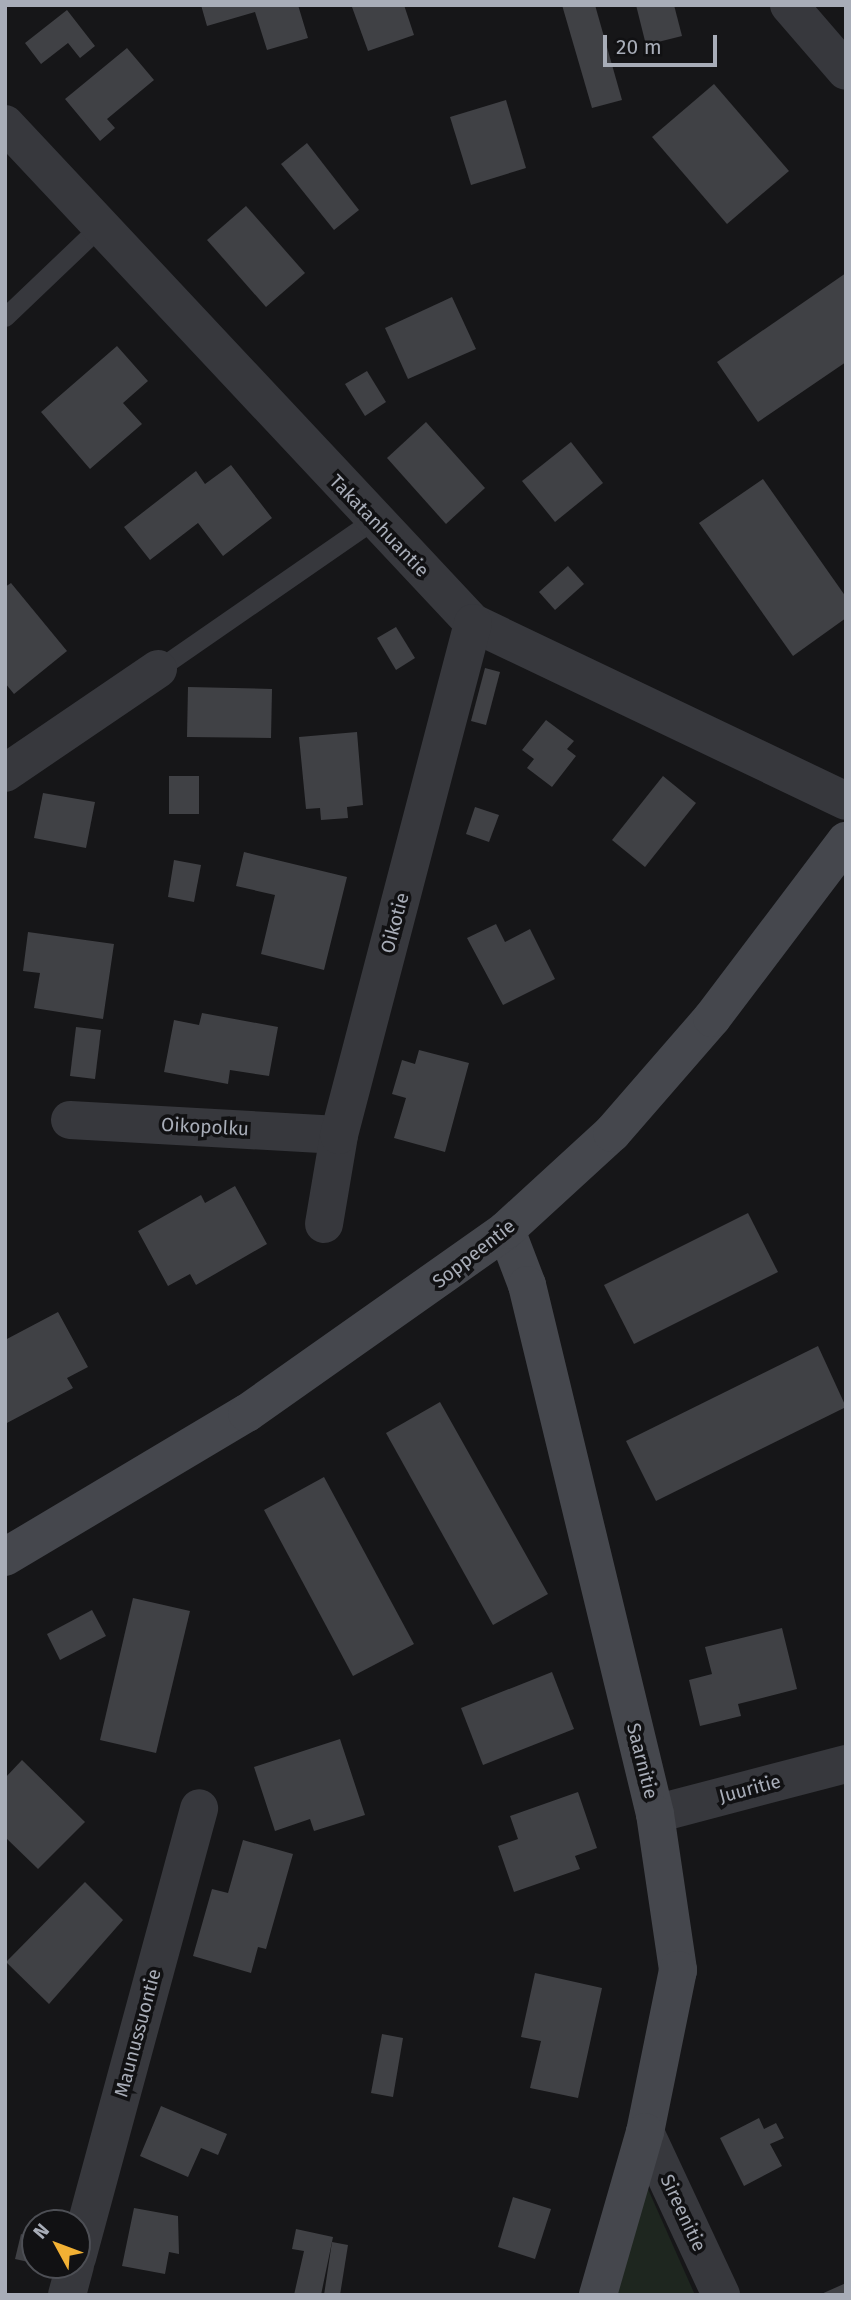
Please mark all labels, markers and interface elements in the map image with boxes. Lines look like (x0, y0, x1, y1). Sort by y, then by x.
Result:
scale bar (606, 21, 720, 65)
text: 20 m (616, 34, 662, 60)
street label: Takatanhuantie (324, 470, 434, 582)
street label: Oikotie (376, 890, 414, 956)
street label: Oikopolku (161, 1113, 249, 1141)
street label: Soppeentie (428, 1215, 520, 1293)
street label: Saarnitie (622, 1721, 662, 1801)
street label: Juuritie (717, 1770, 783, 1808)
street label: Maunussuontie (110, 1966, 166, 2100)
street label: Sireenitie (655, 2171, 711, 2255)
north arrow (21, 2209, 91, 2279)
text: N (28, 2219, 54, 2244)

